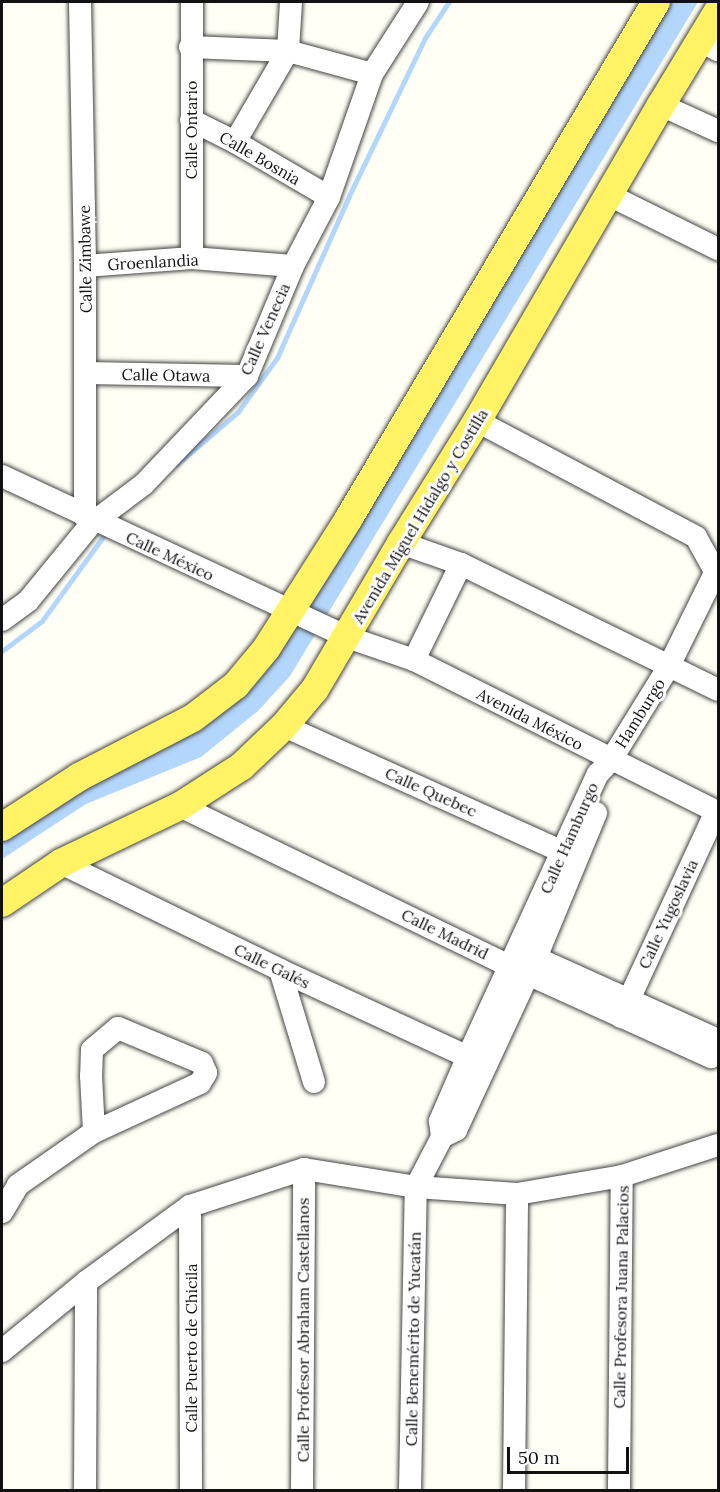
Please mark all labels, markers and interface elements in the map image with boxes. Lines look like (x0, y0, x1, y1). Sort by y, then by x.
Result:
street label: Calle Ontario (181, 81, 201, 179)
street label: Calle Bosnia (216, 127, 304, 189)
street label: Calle Zimbawe (74, 205, 96, 313)
street label: Groenlandia (107, 250, 199, 274)
street label: Calle Venecia (236, 280, 294, 378)
street label: Calle Otawa (121, 365, 211, 385)
street label: Avenida Miguel Hidalgo y Costilla (348, 405, 492, 627)
street label: Calle México (123, 527, 217, 585)
street label: Hamburgo (611, 675, 669, 751)
street label: Avenida México (474, 684, 586, 754)
street label: Calle Quebec (382, 763, 480, 821)
street label: Calle Hamburgo (536, 779, 602, 897)
street label: Calle Yugoslavia (634, 856, 702, 972)
street label: Calle Madrid (398, 905, 492, 963)
street label: Calle Galés (231, 939, 313, 993)
street label: Calle Profesora Juana Palacios (609, 1185, 633, 1409)
street label: Calle Profesor Abraham Castellanos (293, 1198, 313, 1462)
street label: Calle Benemérito de Yucatán (402, 1232, 424, 1446)
street label: Calle Puerto de Chicila (181, 1263, 201, 1433)
scale bar (510, 1435, 632, 1473)
text: 50 m (518, 1446, 560, 1469)

